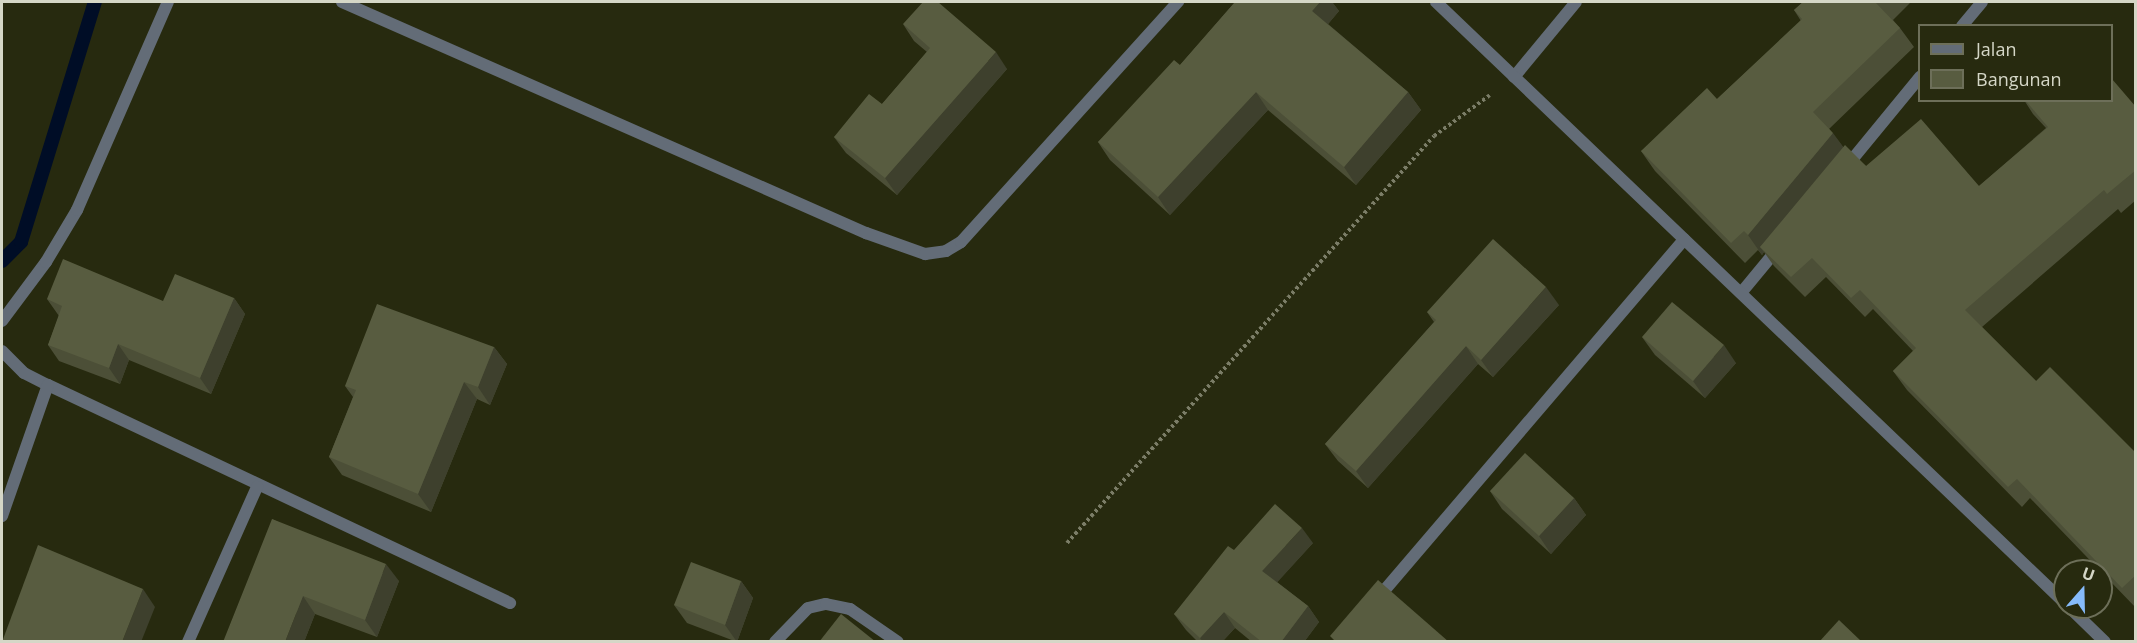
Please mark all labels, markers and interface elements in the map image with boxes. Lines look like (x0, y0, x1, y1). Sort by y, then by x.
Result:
legend (1918, 24, 2113, 102)
text: Jalan (1976, 37, 2016, 61)
text: Bangunan (1976, 67, 2062, 91)
north arrow (2053, 559, 2113, 619)
text: U (2079, 562, 2098, 586)

